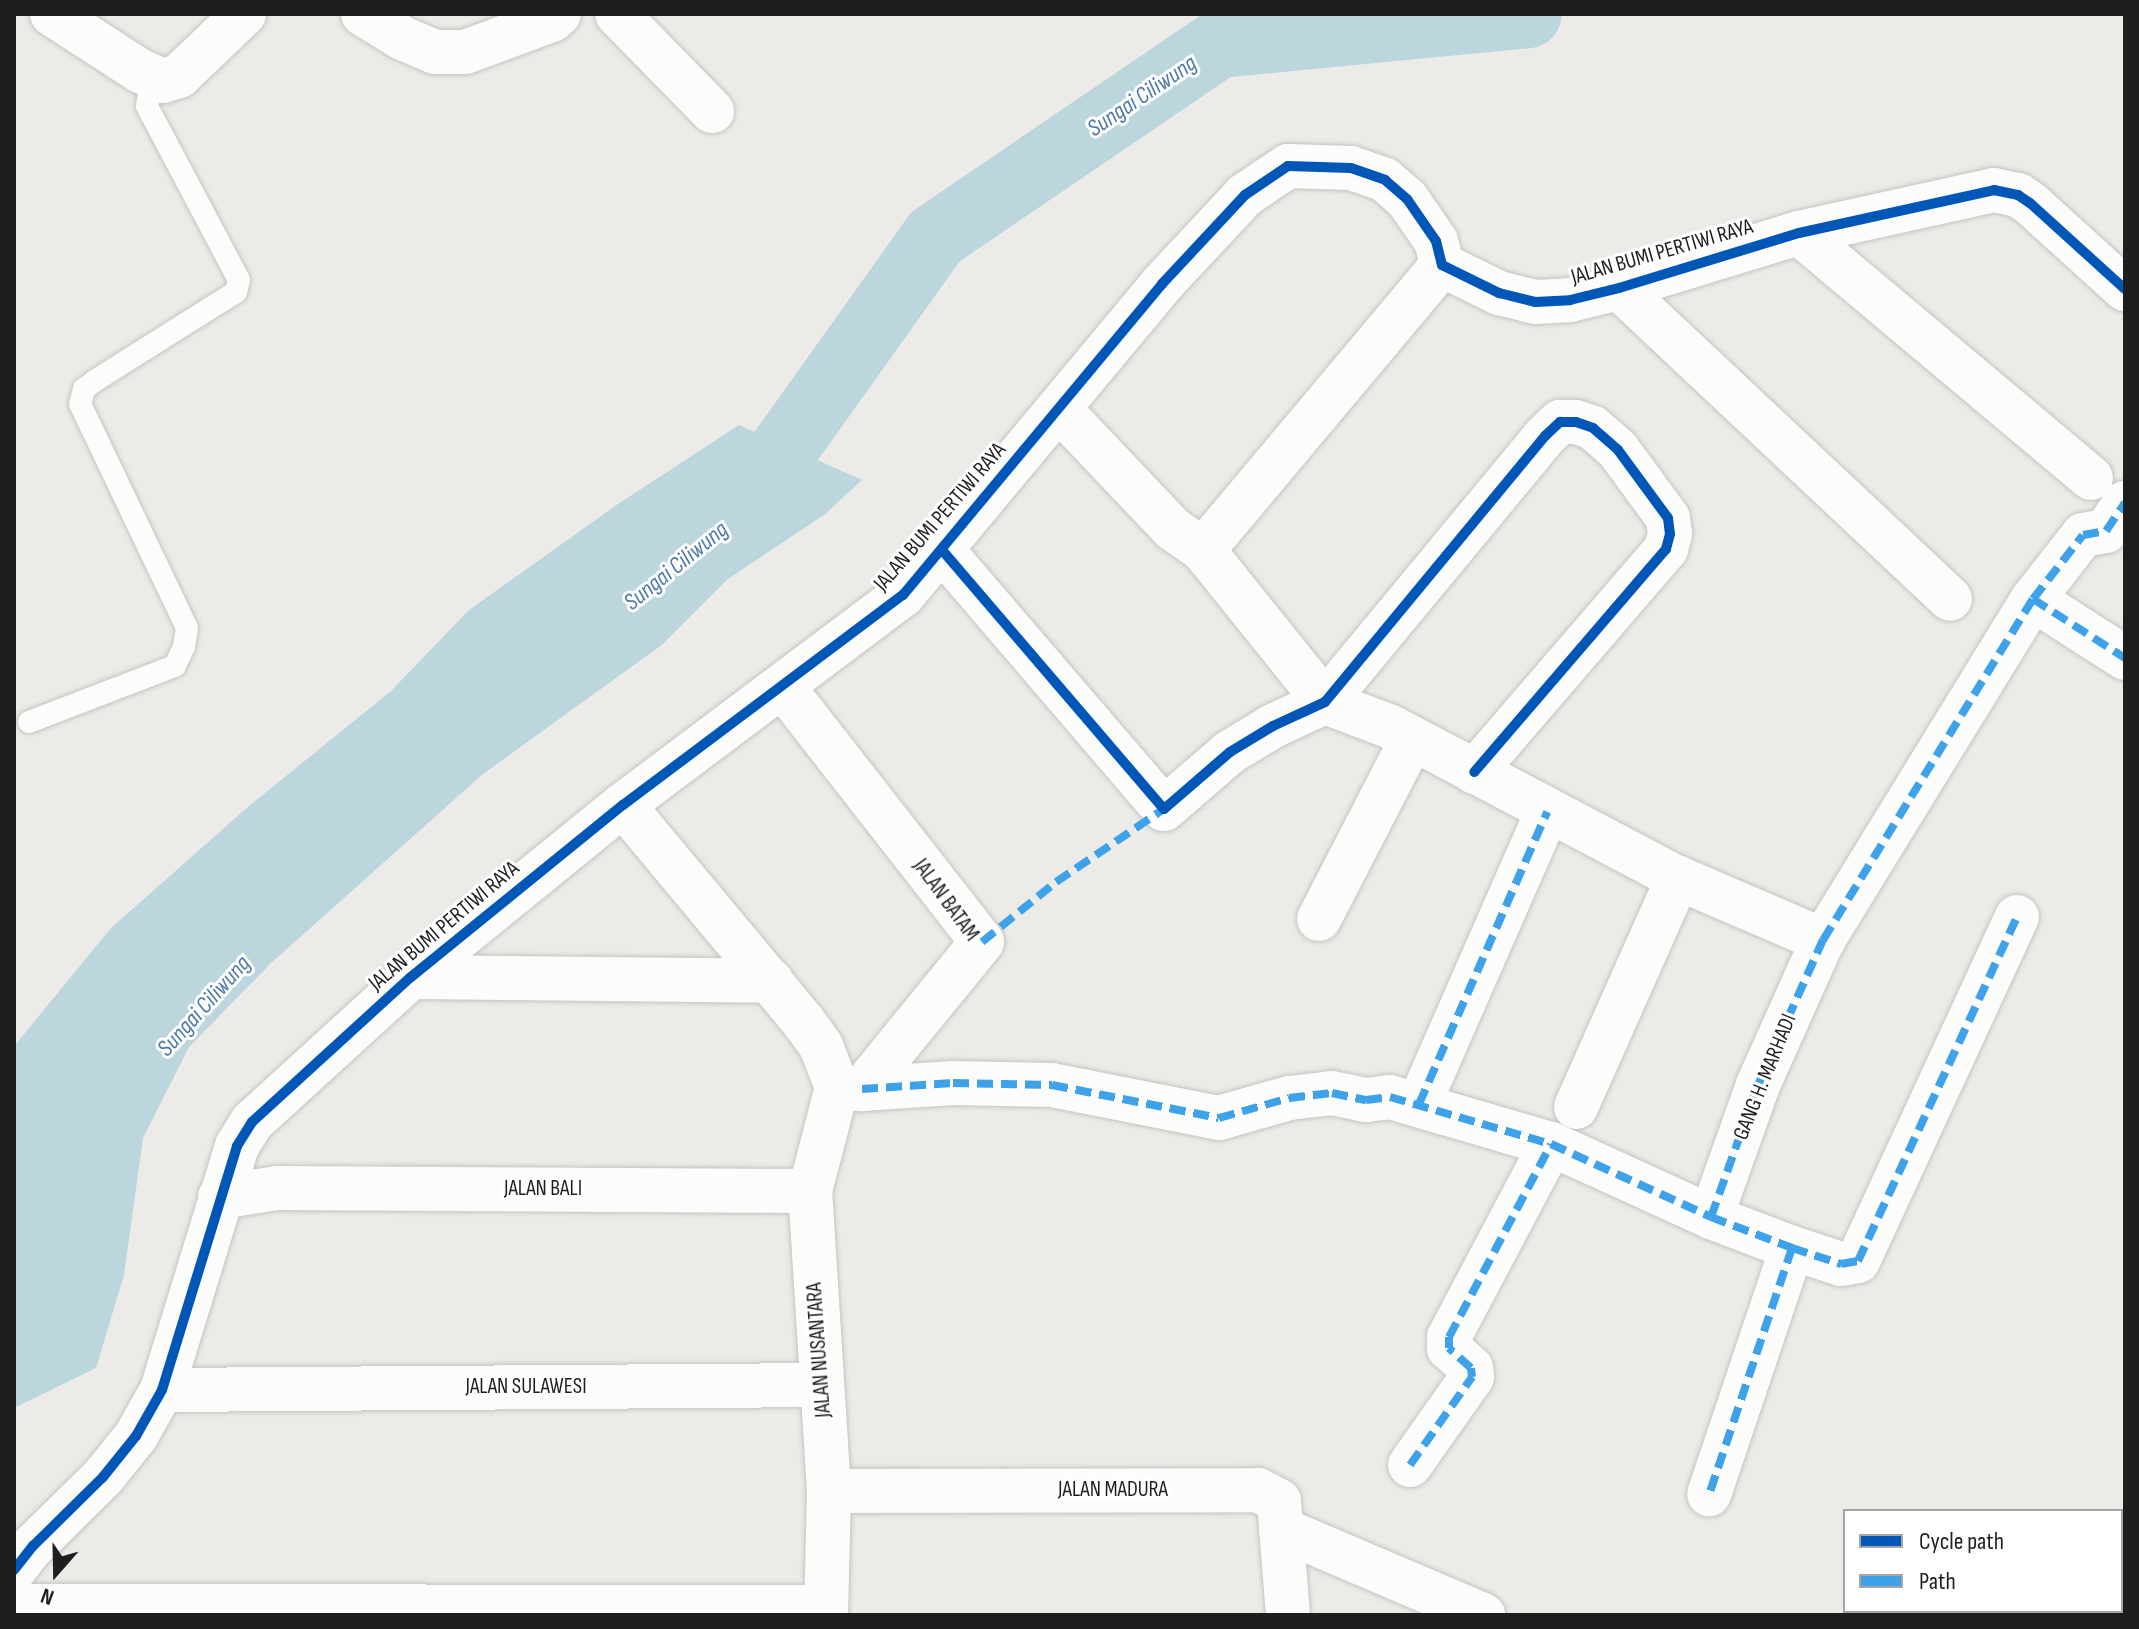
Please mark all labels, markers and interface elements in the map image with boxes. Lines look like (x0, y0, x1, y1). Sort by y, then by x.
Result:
water label: Sungai Ciliwung (1082, 49, 1202, 143)
street label: JALAN BUMI PERTIWI RAYA (1568, 213, 1756, 291)
street label: JALAN BUMI PERTIWI RAYA (868, 437, 1012, 597)
water label: Sungai Ciliwung (618, 515, 734, 617)
street label: JALAN BATAM (907, 854, 985, 946)
street label: JALAN BUMI PERTIWI RAYA (364, 855, 524, 997)
water label: Sungai Ciliwung (151, 950, 257, 1062)
street label: GANG H. MARHADI (1728, 1010, 1802, 1144)
street label: JALAN BALI (504, 1176, 582, 1202)
street label: JALAN NUSANTARA (801, 1282, 837, 1418)
street label: JALAN SULAWESI (465, 1374, 587, 1400)
street label: JALAN MADURA (1058, 1477, 1168, 1503)
legend (1843, 1509, 2123, 1613)
text: Cycle path (1919, 1527, 2004, 1556)
north arrow (16, 1533, 96, 1613)
text: Path (1919, 1567, 1956, 1596)
text: N (37, 1581, 58, 1611)

